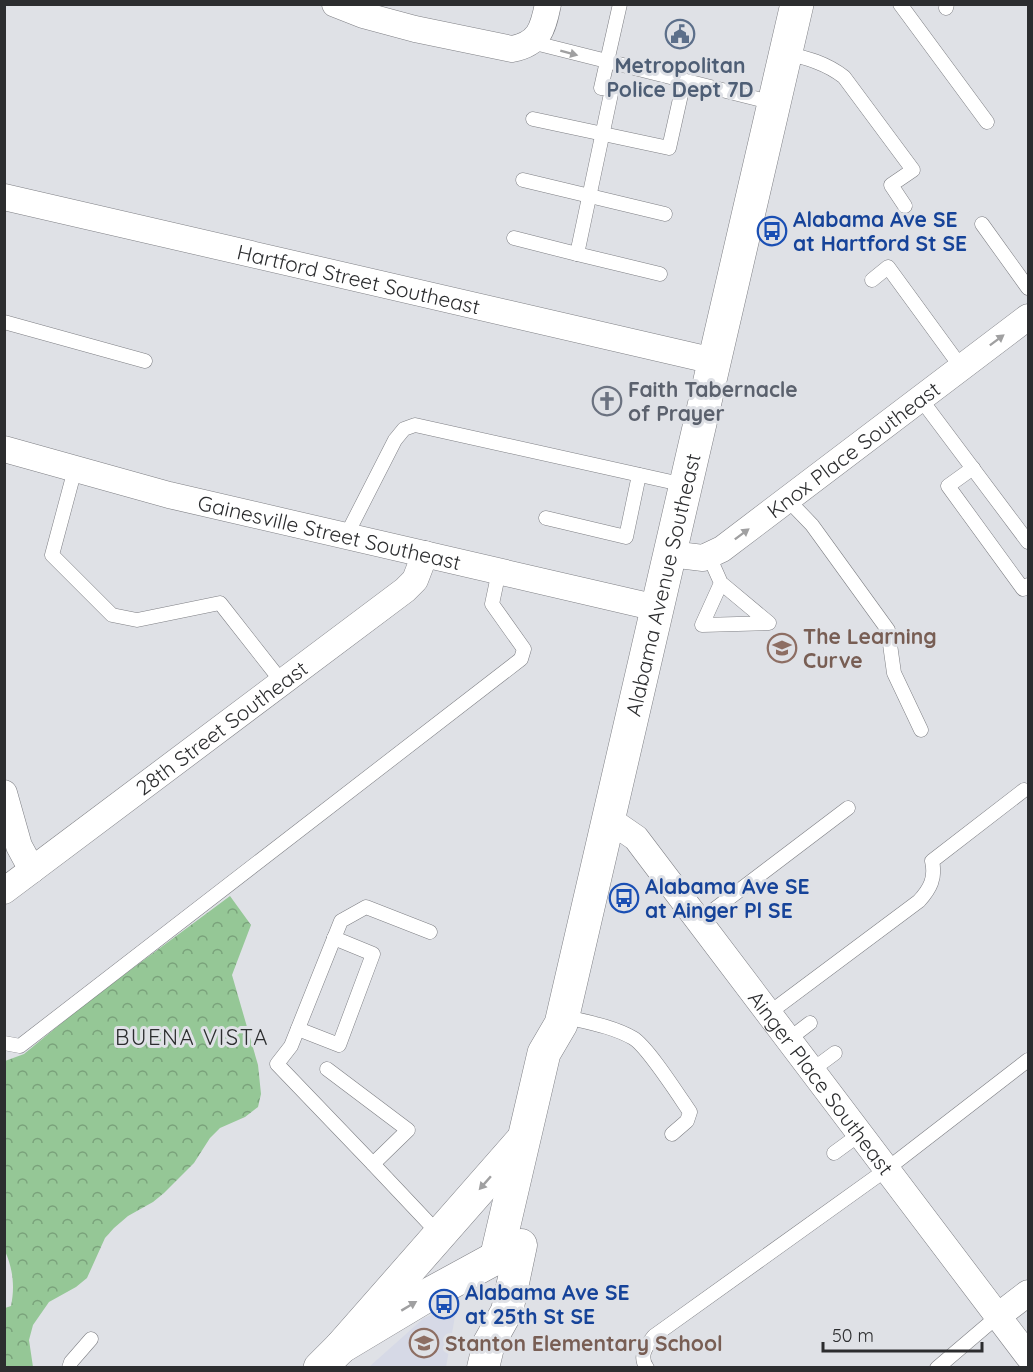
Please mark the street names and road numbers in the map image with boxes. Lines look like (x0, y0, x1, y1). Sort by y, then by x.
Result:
street label: Hartford Street Southeast (235, 238, 483, 320)
street label: Knox Place Southeast (762, 376, 945, 523)
street label: Alabama Avenue Southeast (620, 451, 706, 719)
street label: Gainesville Street Southeast (195, 489, 463, 575)
street label: 28th Street Southeast (130, 655, 313, 801)
street label: Ainger Place Southeast (743, 985, 899, 1180)

